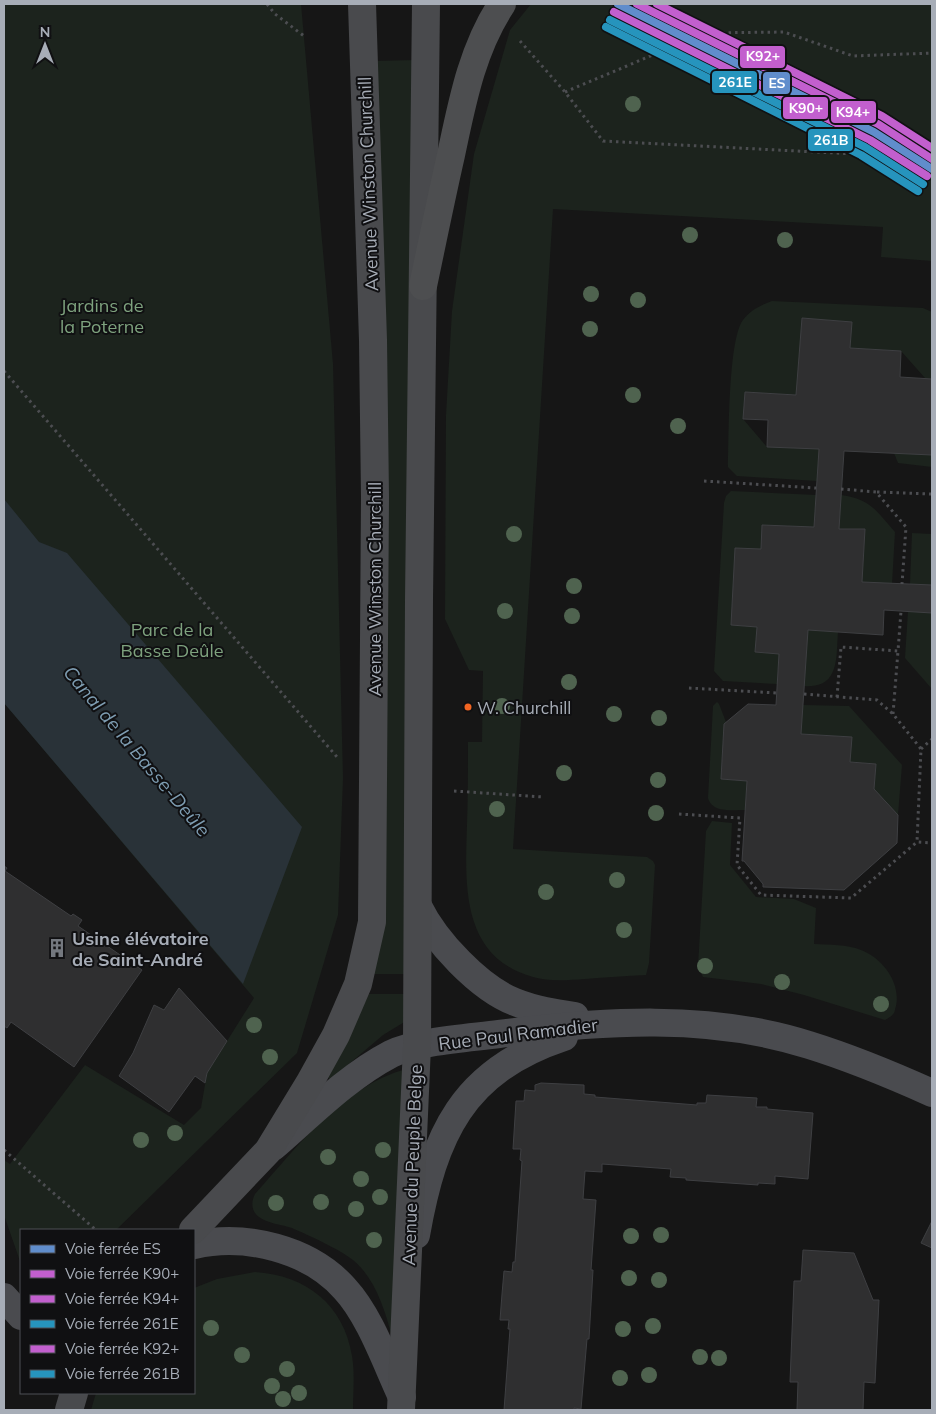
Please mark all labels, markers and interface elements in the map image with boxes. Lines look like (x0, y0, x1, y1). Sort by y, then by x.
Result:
north arrow (20, 20, 70, 70)
text: N (40, 23, 50, 41)
line badge: K92+ (739, 45, 786, 69)
text: K92+ (746, 47, 780, 65)
line badge: 261E (711, 70, 758, 94)
line badge: ES (762, 71, 791, 95)
text: 261E (718, 73, 752, 91)
text: ES (768, 74, 786, 92)
street label: Avenue Winston Churchill (353, 76, 383, 292)
line badge: K90+ (782, 96, 829, 120)
text: K90+ (789, 99, 823, 117)
line badge: K94+ (830, 100, 877, 124)
text: K94+ (836, 103, 870, 121)
line badge: 261B (807, 128, 854, 152)
text: 261B (814, 131, 849, 149)
park label: Jardins de la Poterne (60, 294, 144, 338)
street label: Avenue Winston Churchill (363, 482, 386, 696)
park label: Parc de la Basse Deûle (120, 618, 224, 662)
water label: Canal de la Basse-Deûle (58, 661, 216, 841)
place label: W. Churchill (477, 697, 571, 718)
marker: W. Churchill (463, 702, 473, 712)
place label: Usine élévatoire de Saint-André (72, 927, 209, 971)
building icon: Usine élévatoire de Saint-André (46, 937, 68, 959)
street label: Rue Paul Ramadier (437, 1013, 599, 1055)
street label: Avenue du Peuple Belge (397, 1064, 427, 1266)
legend (20, 1229, 195, 1394)
text: Voie ferrée ES (65, 1239, 161, 1258)
text: Voie ferrée K90+ (65, 1264, 179, 1283)
text: Voie ferrée K94+ (65, 1289, 179, 1308)
text: Voie ferrée 261E (65, 1314, 179, 1333)
text: Voie ferrée K92+ (65, 1339, 179, 1358)
text: Voie ferrée 261B (65, 1364, 180, 1383)

